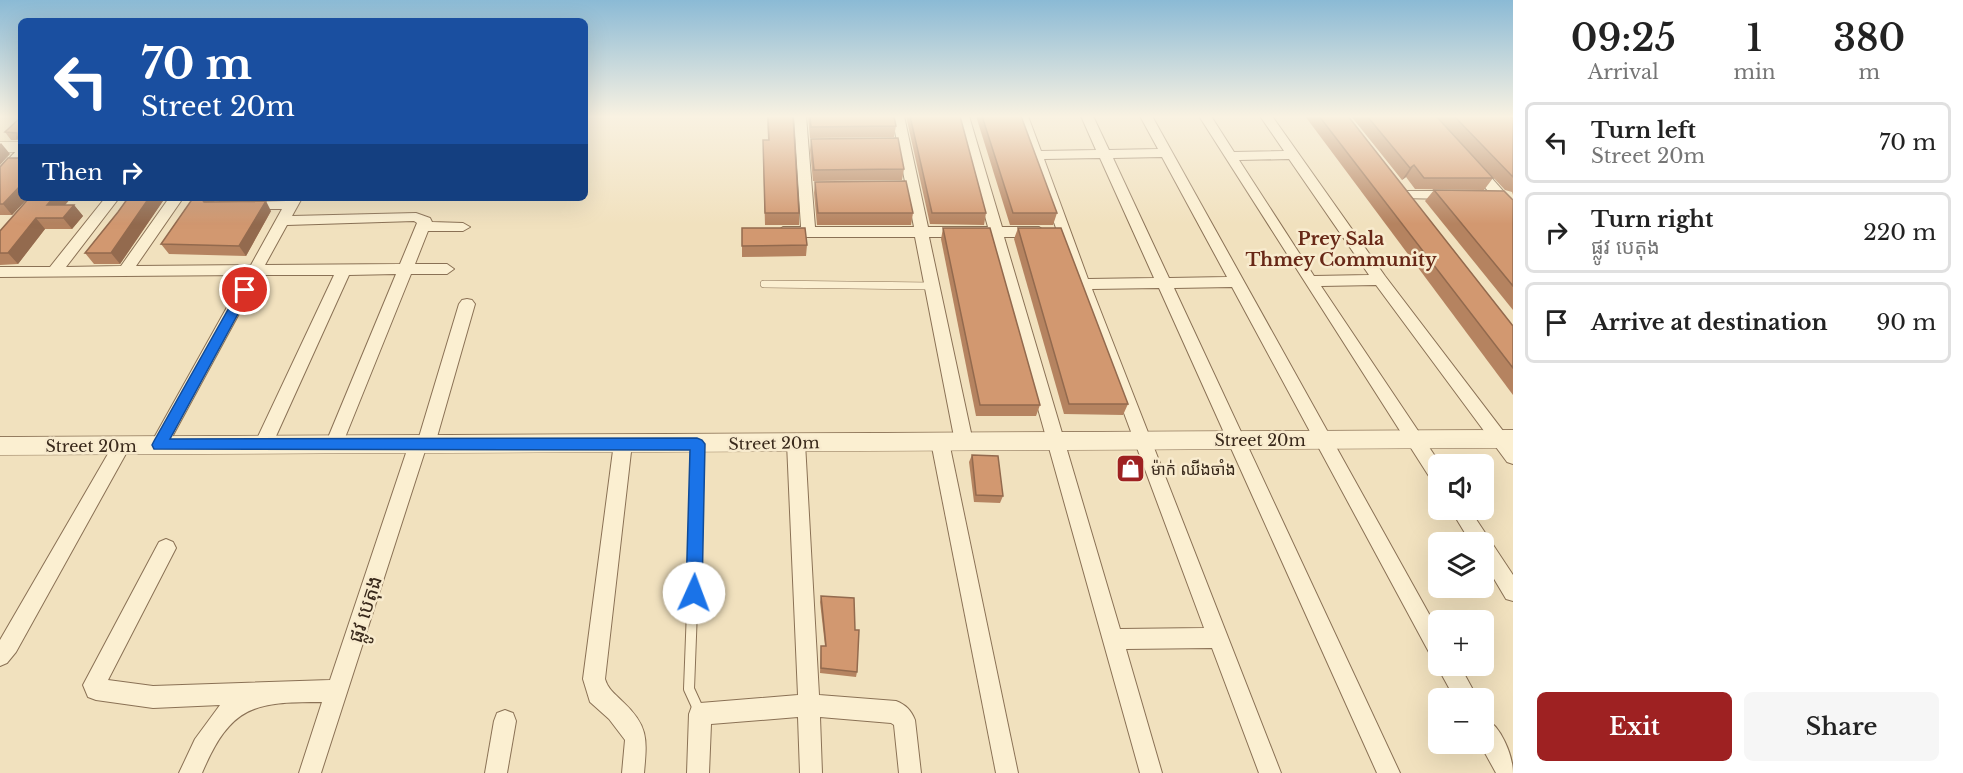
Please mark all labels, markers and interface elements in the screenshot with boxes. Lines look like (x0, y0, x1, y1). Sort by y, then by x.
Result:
text: 09:25 (1571, 16, 1676, 61)
text: 1 (1747, 16, 1762, 61)
text: 380 (1833, 16, 1905, 61)
text: 70 m (141, 38, 252, 90)
icon: left (42, 42, 120, 120)
text: Arrival (1588, 60, 1659, 84)
text: min (1733, 60, 1776, 84)
text: m (1859, 60, 1880, 84)
text: Street 20m (141, 90, 295, 123)
text: Turn left (1591, 117, 1696, 144)
icon: left (1540, 126, 1573, 159)
text: 70 m (1879, 129, 1936, 156)
text: Street 20m (1591, 144, 1705, 168)
icon: right (115, 156, 148, 189)
text: Then (42, 159, 103, 186)
text: Turn right (1591, 206, 1713, 233)
icon: right (1540, 216, 1573, 249)
text: 220 m (1863, 219, 1936, 246)
district label: Prey Sala Thmey Community (1245, 228, 1437, 271)
text: ផ្លូវ បេតុង (1591, 235, 1660, 259)
pin (219, 264, 270, 315)
icon: arrive (228, 273, 261, 306)
icon: arrive (1540, 306, 1573, 339)
text: Arrive at destination (1591, 309, 1828, 336)
text: 90 m (1876, 309, 1936, 336)
street label: Street 20m (1214, 430, 1306, 450)
street label: Street 20m (728, 432, 820, 454)
street label: Street 20m (45, 436, 137, 456)
shop icon: ម៉ាក់ ឈីងចាំង (1114, 453, 1146, 485)
map controls (1428, 454, 1494, 754)
button: sound (1428, 454, 1494, 520)
place label: ម៉ាក់ ឈីងចាំង (1151, 459, 1236, 479)
button: layers (1428, 532, 1494, 598)
position arrow (662, 561, 726, 625)
street label: ផ្លូវ បេតុង (343, 573, 394, 648)
button: + (1428, 610, 1494, 676)
button: − (1428, 688, 1494, 754)
button: Exit (1537, 692, 1732, 761)
button: Share (1744, 692, 1939, 761)

